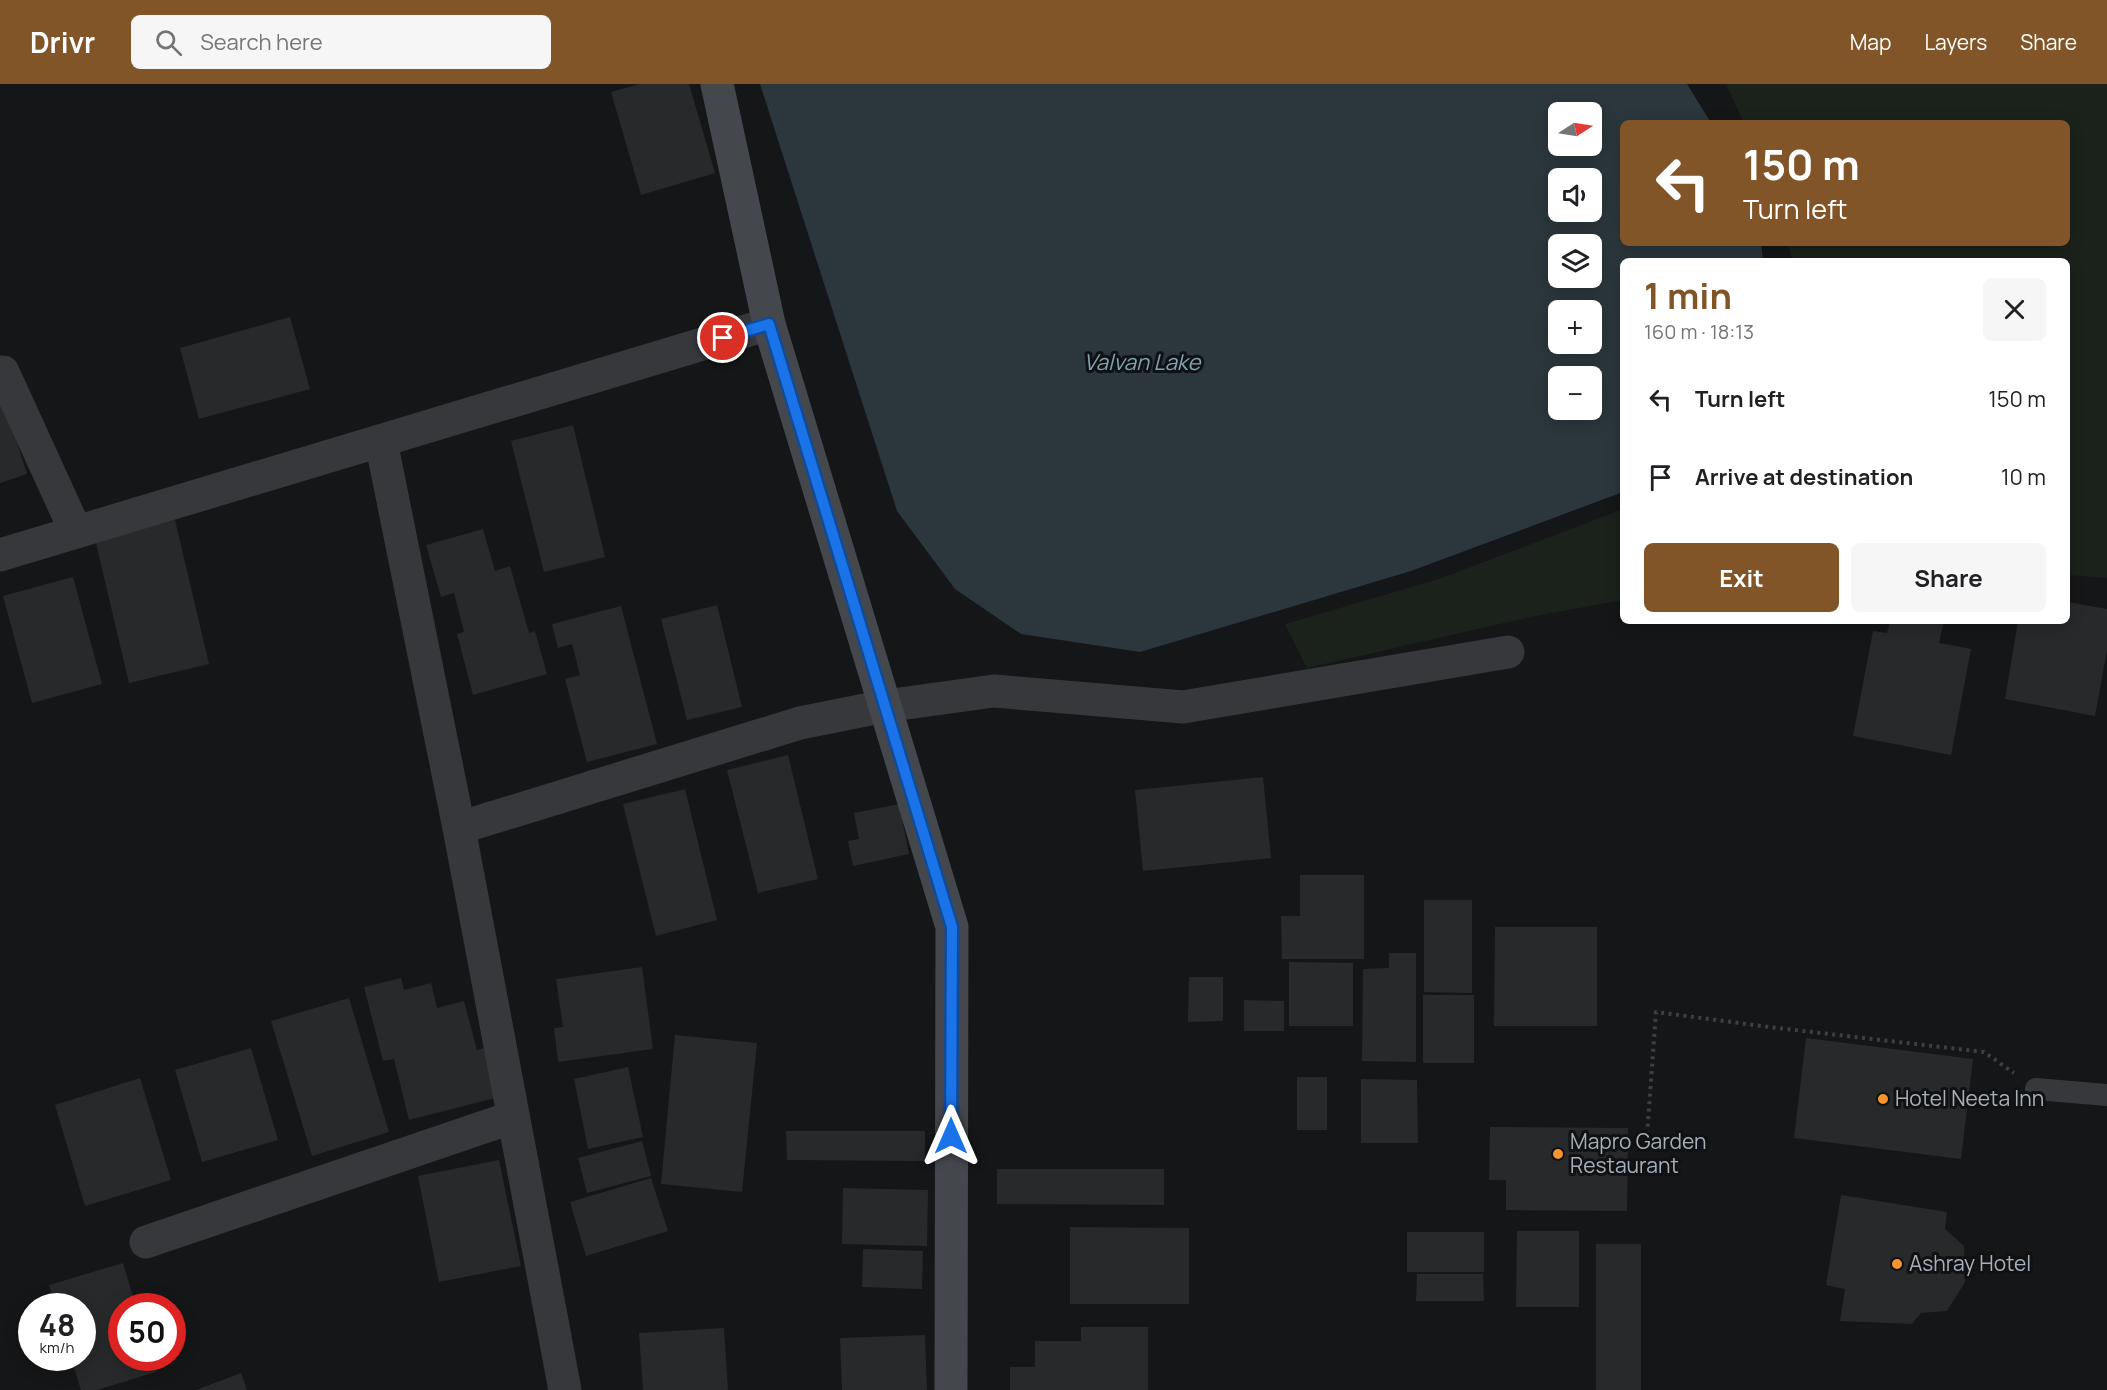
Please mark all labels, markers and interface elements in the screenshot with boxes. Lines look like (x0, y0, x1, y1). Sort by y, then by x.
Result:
search box (131, 15, 551, 69)
text: Drivr (30, 23, 95, 61)
icon: search (152, 26, 185, 59)
text: Search here (200, 27, 323, 57)
text: Map (1850, 28, 1891, 56)
text: Layers (1924, 28, 1987, 56)
text: Share (2020, 28, 2077, 56)
north arrow (1548, 102, 1602, 156)
map controls (1548, 102, 1602, 420)
text: 150 m (1743, 135, 1860, 193)
icon: left (1644, 144, 1722, 222)
button: sound (1548, 168, 1602, 222)
text: Turn left (1743, 190, 1847, 227)
button: layers (1548, 234, 1602, 288)
text: 1 min (1644, 271, 1732, 320)
button: close (1983, 278, 2046, 341)
button: + (1548, 300, 1602, 354)
pin (697, 312, 748, 363)
text: 160 m · 18:13 (1644, 318, 1754, 345)
icon: arrive (706, 321, 739, 354)
water label: Valvan Lake (1084, 347, 1202, 377)
button: − (1548, 366, 1602, 420)
icon: left (1644, 383, 1677, 416)
text: Turn left (1695, 384, 1785, 414)
text: 150 m (1988, 384, 2046, 414)
icon: arrive (1644, 461, 1677, 494)
text: Arrive at destination (1695, 462, 1913, 492)
text: 10 m (2001, 462, 2046, 492)
button: Exit (1644, 543, 1839, 612)
button: Share (1851, 543, 2046, 612)
place label: Hotel Neeta Inn (1895, 1084, 2044, 1112)
marker: Hotel Neeta Inn (1876, 1092, 1890, 1106)
position arrow (919, 1104, 983, 1168)
place label: Mapro Garden Restaurant (1570, 1127, 1706, 1179)
marker: Mapro Garden Restaurant (1551, 1147, 1565, 1161)
place label: Ashray Hotel (1909, 1249, 2031, 1277)
marker: Ashray Hotel (1890, 1257, 1904, 1271)
speed limit sign: 50 (108, 1293, 186, 1371)
text: 48 (39, 1304, 75, 1345)
text: km/h (40, 1337, 74, 1358)

